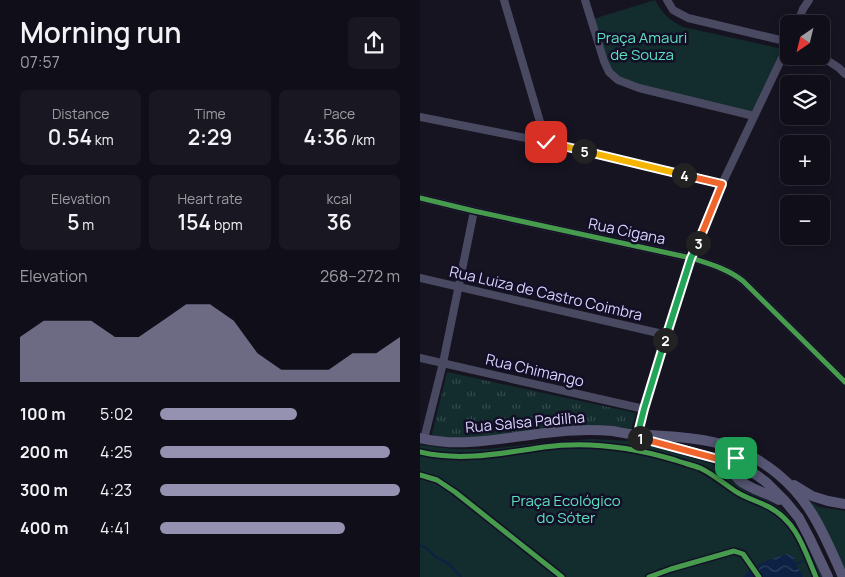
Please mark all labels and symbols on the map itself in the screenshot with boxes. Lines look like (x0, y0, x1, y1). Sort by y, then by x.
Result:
north arrow (780, 15, 830, 65)
park label: Praça Amauri de Souza (597, 27, 687, 65)
pin (525, 121, 567, 163)
pin: 5 (572, 138, 596, 164)
pin: 4 (672, 162, 696, 188)
street label: Rua Cigana (586, 213, 668, 249)
pin: 3 (686, 230, 710, 256)
street label: Rua Luiza de Castro Coimbra (447, 261, 645, 325)
pin: 2 (652, 328, 678, 352)
street label: Rua Chimango (484, 348, 586, 392)
street label: Rua Salsa Padilha (464, 406, 586, 438)
pin: 1 (628, 426, 652, 450)
pin (715, 437, 757, 479)
park label: Praça Ecológico do Sóter (511, 490, 621, 528)

